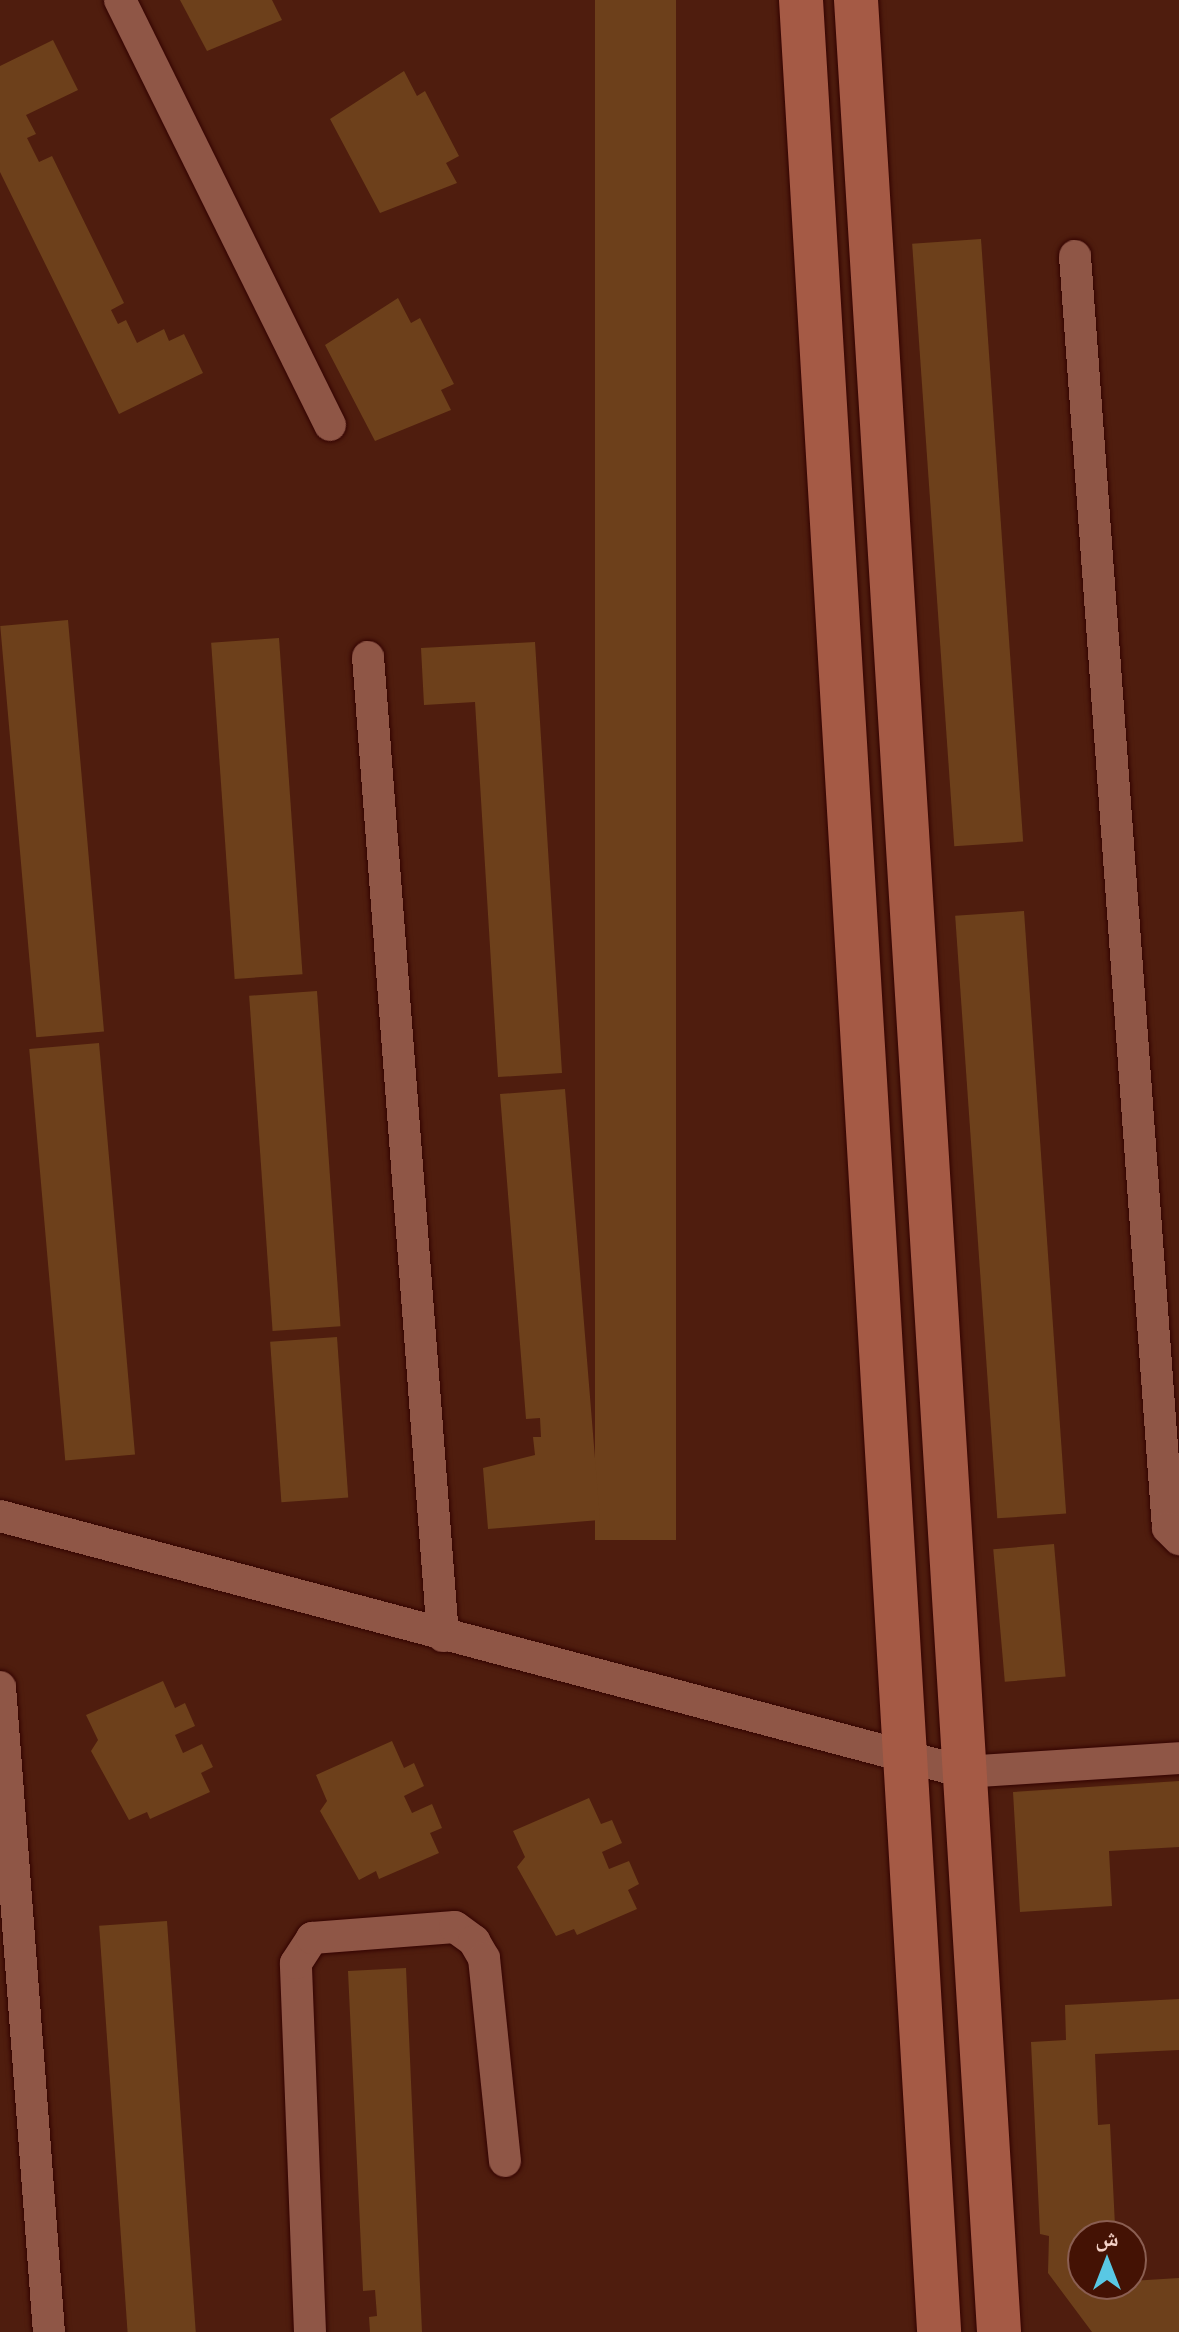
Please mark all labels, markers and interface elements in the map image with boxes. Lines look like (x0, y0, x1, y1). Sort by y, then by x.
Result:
north arrow (1067, 2220, 1147, 2300)
text: ش (1095, 2221, 1119, 2255)

